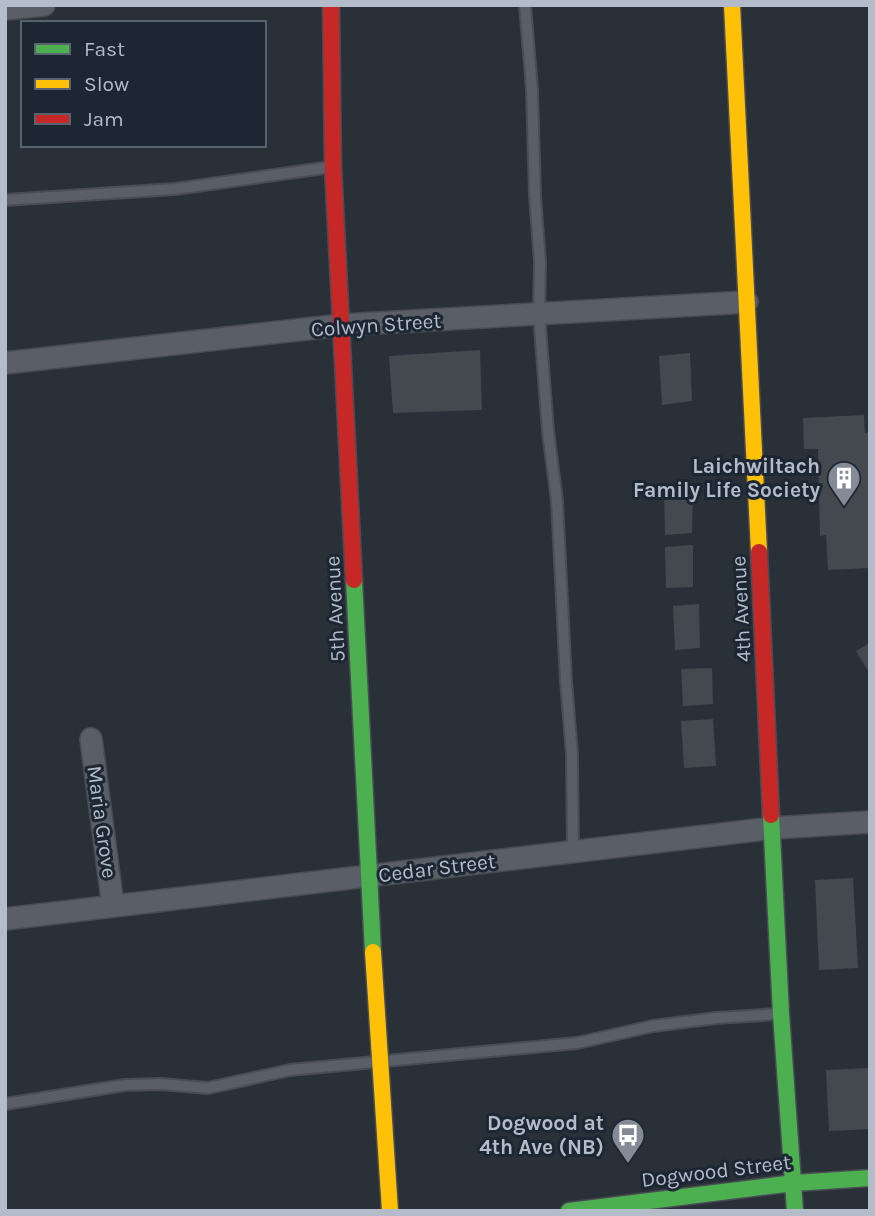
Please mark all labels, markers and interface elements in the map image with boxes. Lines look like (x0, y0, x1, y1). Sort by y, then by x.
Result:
legend (21, 21, 266, 147)
text: Fast (84, 37, 125, 61)
text: Slow (84, 72, 129, 96)
text: Jam (84, 107, 124, 131)
street label: Colwyn Street (310, 308, 442, 342)
place label: Laichwiltach Family Life Society (633, 454, 820, 502)
building icon: Laichwiltach Family Life Society (825, 459, 863, 508)
street label: 5th Avenue (320, 555, 350, 663)
street label: 4th Avenue (726, 555, 756, 663)
street label: Maria Grove (82, 764, 122, 880)
street label: Cedar Street (377, 849, 497, 887)
place label: Dogwood at 4th Ave (NB) (479, 1111, 604, 1159)
bus stop icon: Dogwood at 4th Ave (NB) (609, 1116, 647, 1165)
street label: Dogwood Street (640, 1150, 792, 1192)

